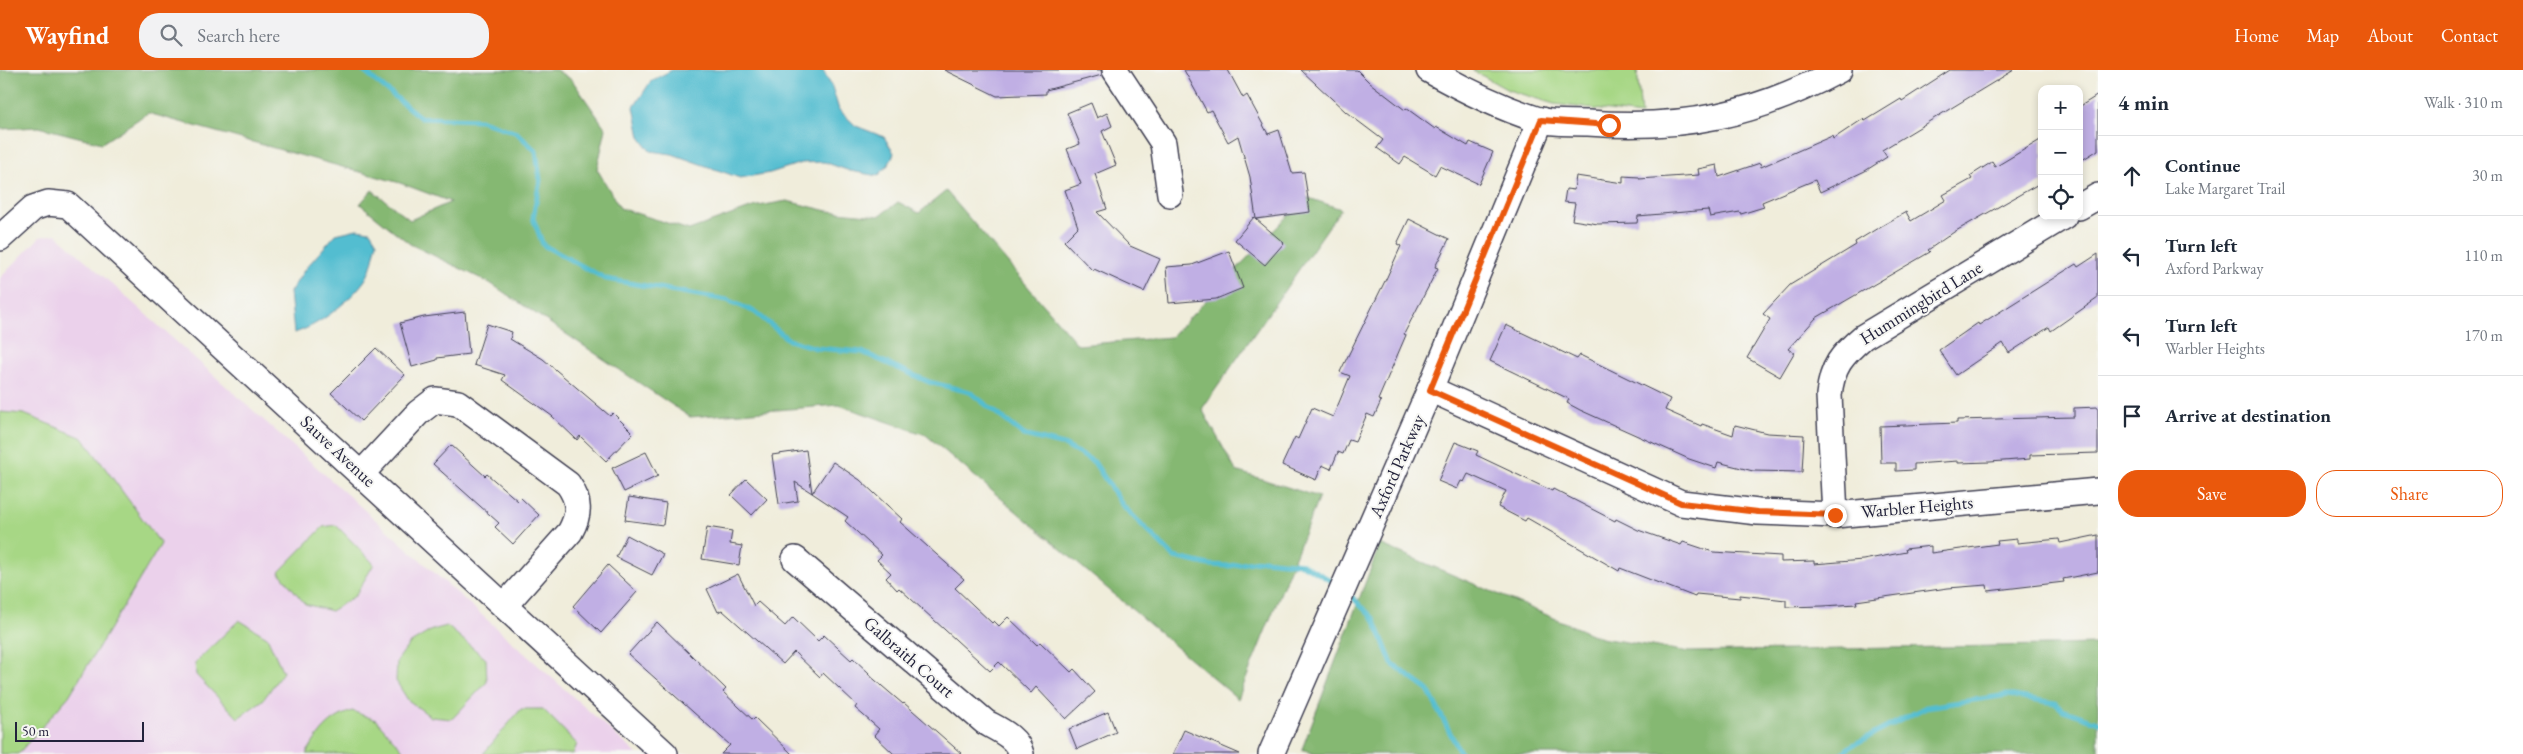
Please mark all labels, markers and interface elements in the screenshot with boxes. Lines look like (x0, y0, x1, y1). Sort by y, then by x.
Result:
search box (139, 13, 489, 58)
text: Wayfind (25, 20, 109, 51)
icon: search (157, 21, 185, 49)
text: Search here (197, 23, 280, 48)
text: Home (2234, 24, 2279, 47)
text: Map (2307, 24, 2339, 47)
text: About (2367, 24, 2413, 47)
text: Contact (2441, 24, 2498, 47)
map controls (2038, 85, 2083, 220)
button: + (2038, 85, 2083, 130)
text: 4 min (2118, 89, 2169, 116)
text: Walk · 310 m (2424, 92, 2503, 113)
route start (1598, 114, 1621, 137)
button: − (2038, 130, 2083, 175)
text: Continue (2165, 153, 2240, 178)
icon: ahead (2118, 162, 2146, 190)
text: 30 m (2472, 165, 2503, 186)
button: locate (2038, 175, 2083, 220)
text: Lake Margaret Trail (2165, 178, 2285, 199)
text: Turn left (2165, 233, 2237, 258)
icon: left (2118, 242, 2146, 270)
text: 110 m (2464, 245, 2503, 266)
street label: Hummingbird Lane (1855, 256, 1986, 350)
text: Axford Parkway (2165, 258, 2263, 279)
text: Turn left (2165, 313, 2237, 338)
icon: left (2118, 322, 2146, 350)
text: 170 m (2464, 325, 2503, 346)
text: Warbler Heights (2165, 338, 2265, 359)
icon: arrive (2118, 402, 2146, 430)
text: Arrive at destination (2165, 403, 2331, 428)
street label: Sauve Avenue (296, 410, 381, 491)
street label: Axford Parkway (1363, 410, 1430, 522)
button: Save (2118, 470, 2306, 517)
button: Share (2316, 470, 2503, 517)
street label: Warbler Heights (1860, 490, 1974, 523)
route end (1824, 504, 1847, 527)
street label: Galbraith Court (859, 611, 960, 703)
scale bar (15, 719, 144, 742)
text: 50 m (22, 722, 49, 740)

